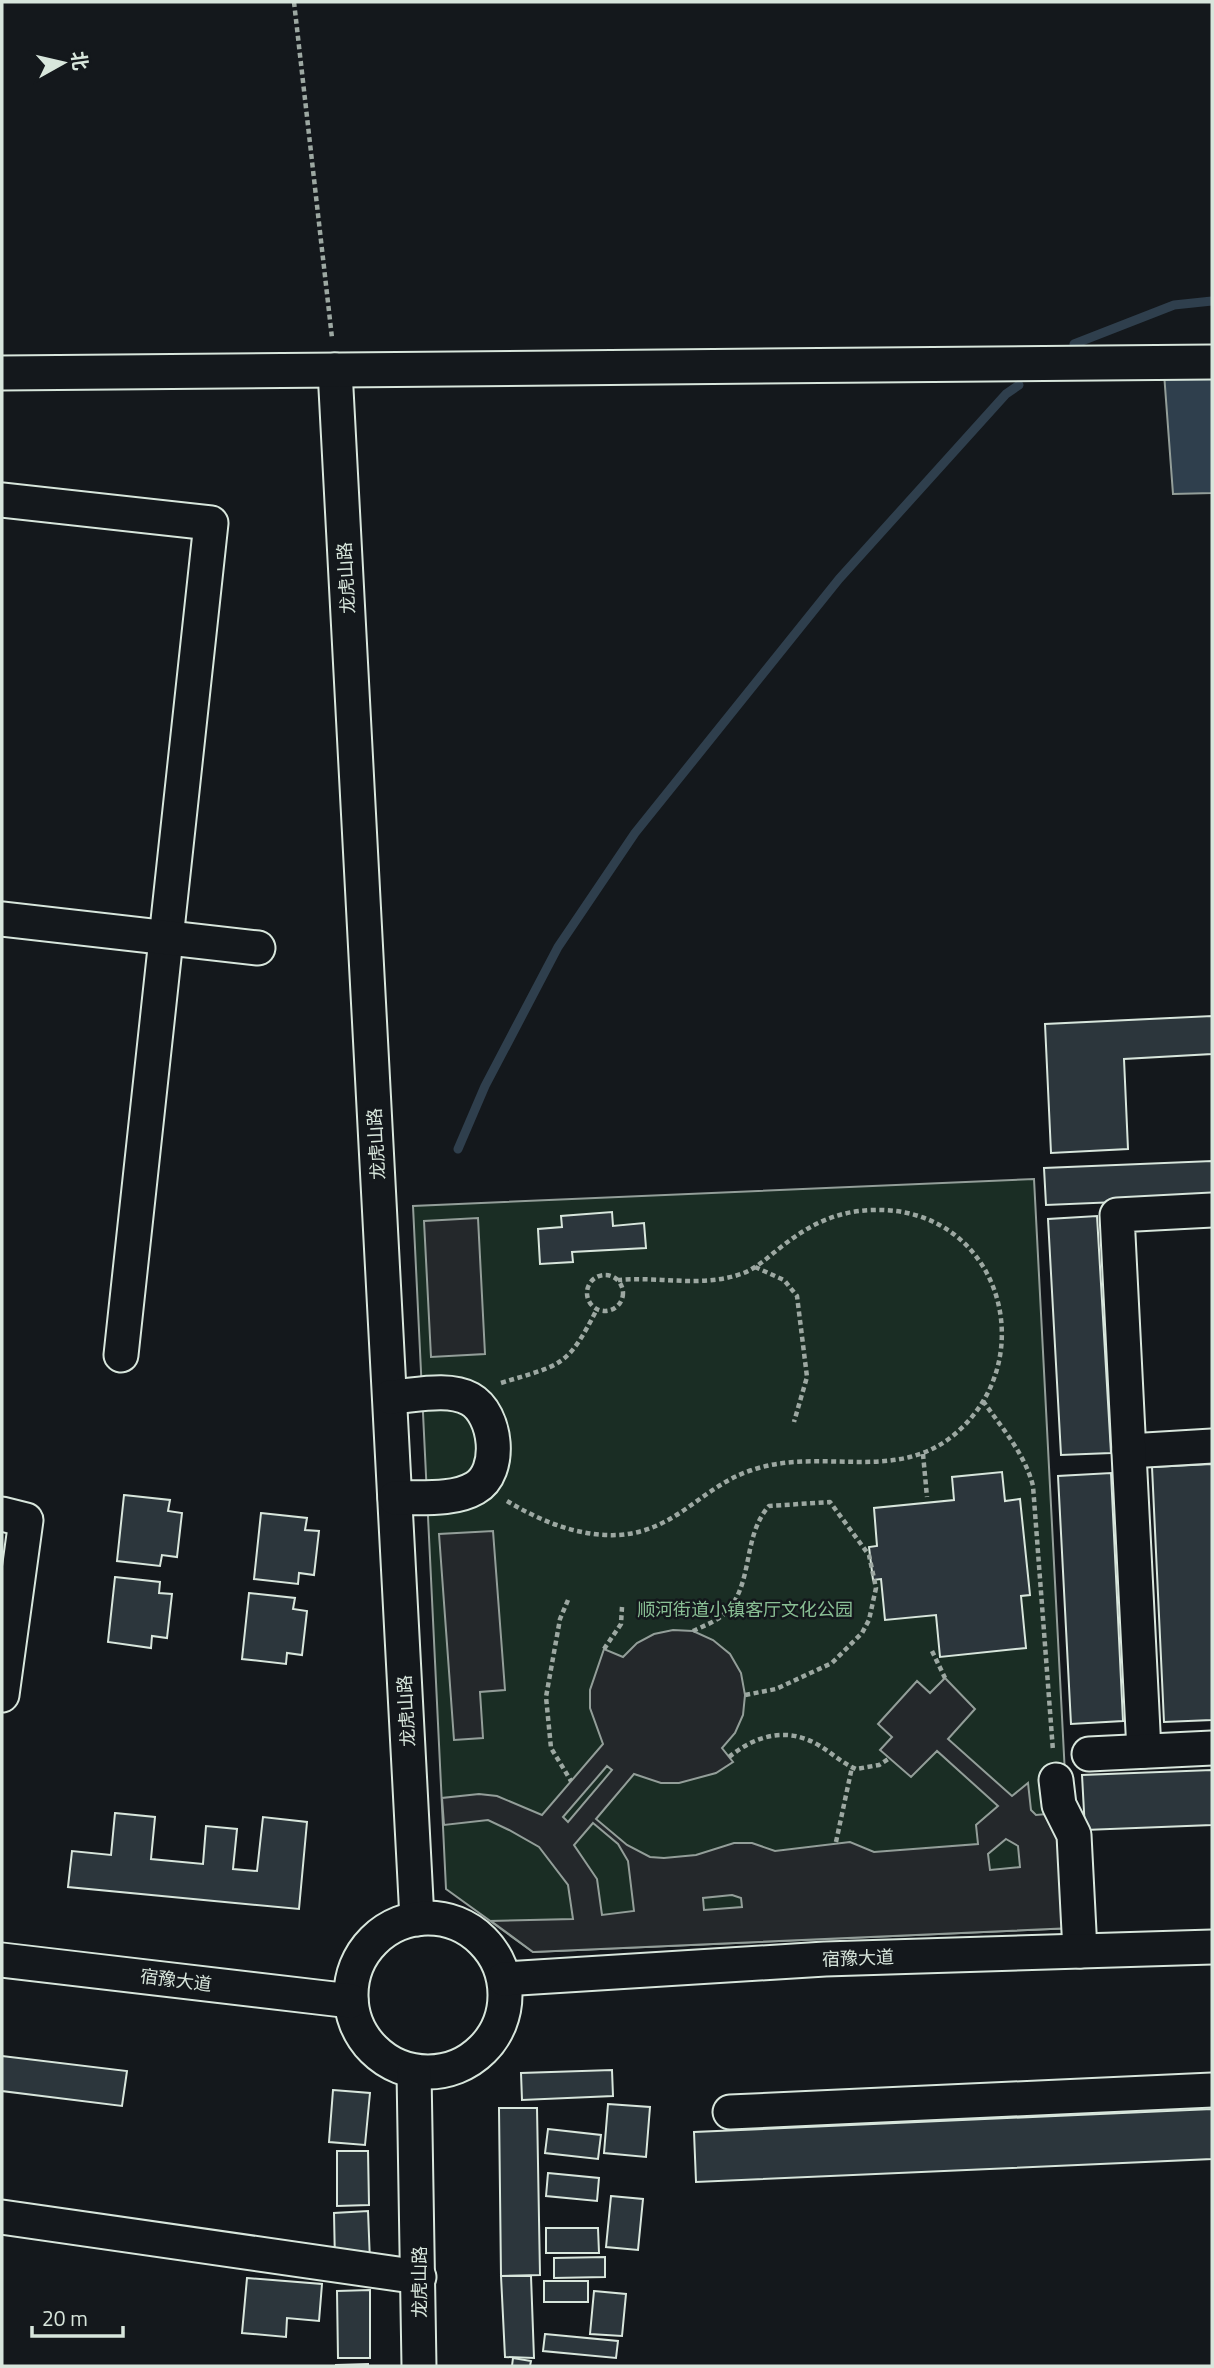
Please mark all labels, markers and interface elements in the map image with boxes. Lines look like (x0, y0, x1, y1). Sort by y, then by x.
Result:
north arrow (28, 28, 98, 98)
text: 北 (65, 49, 96, 72)
street label: 龙虎山路 (331, 541, 361, 615)
street label: 龙虎山路 (361, 1107, 391, 1181)
park label: 顺河街道小镇客厅文化公园 (637, 1596, 853, 1623)
street label: 龙虎山路 (391, 1674, 421, 1748)
street label: 宿豫大道 (822, 1943, 894, 1973)
street label: 宿豫大道 (139, 1962, 213, 1998)
street label: 龙虎山路 (406, 2246, 433, 2318)
scale bar (32, 2294, 122, 2338)
text: 20 m (42, 2302, 88, 2334)

